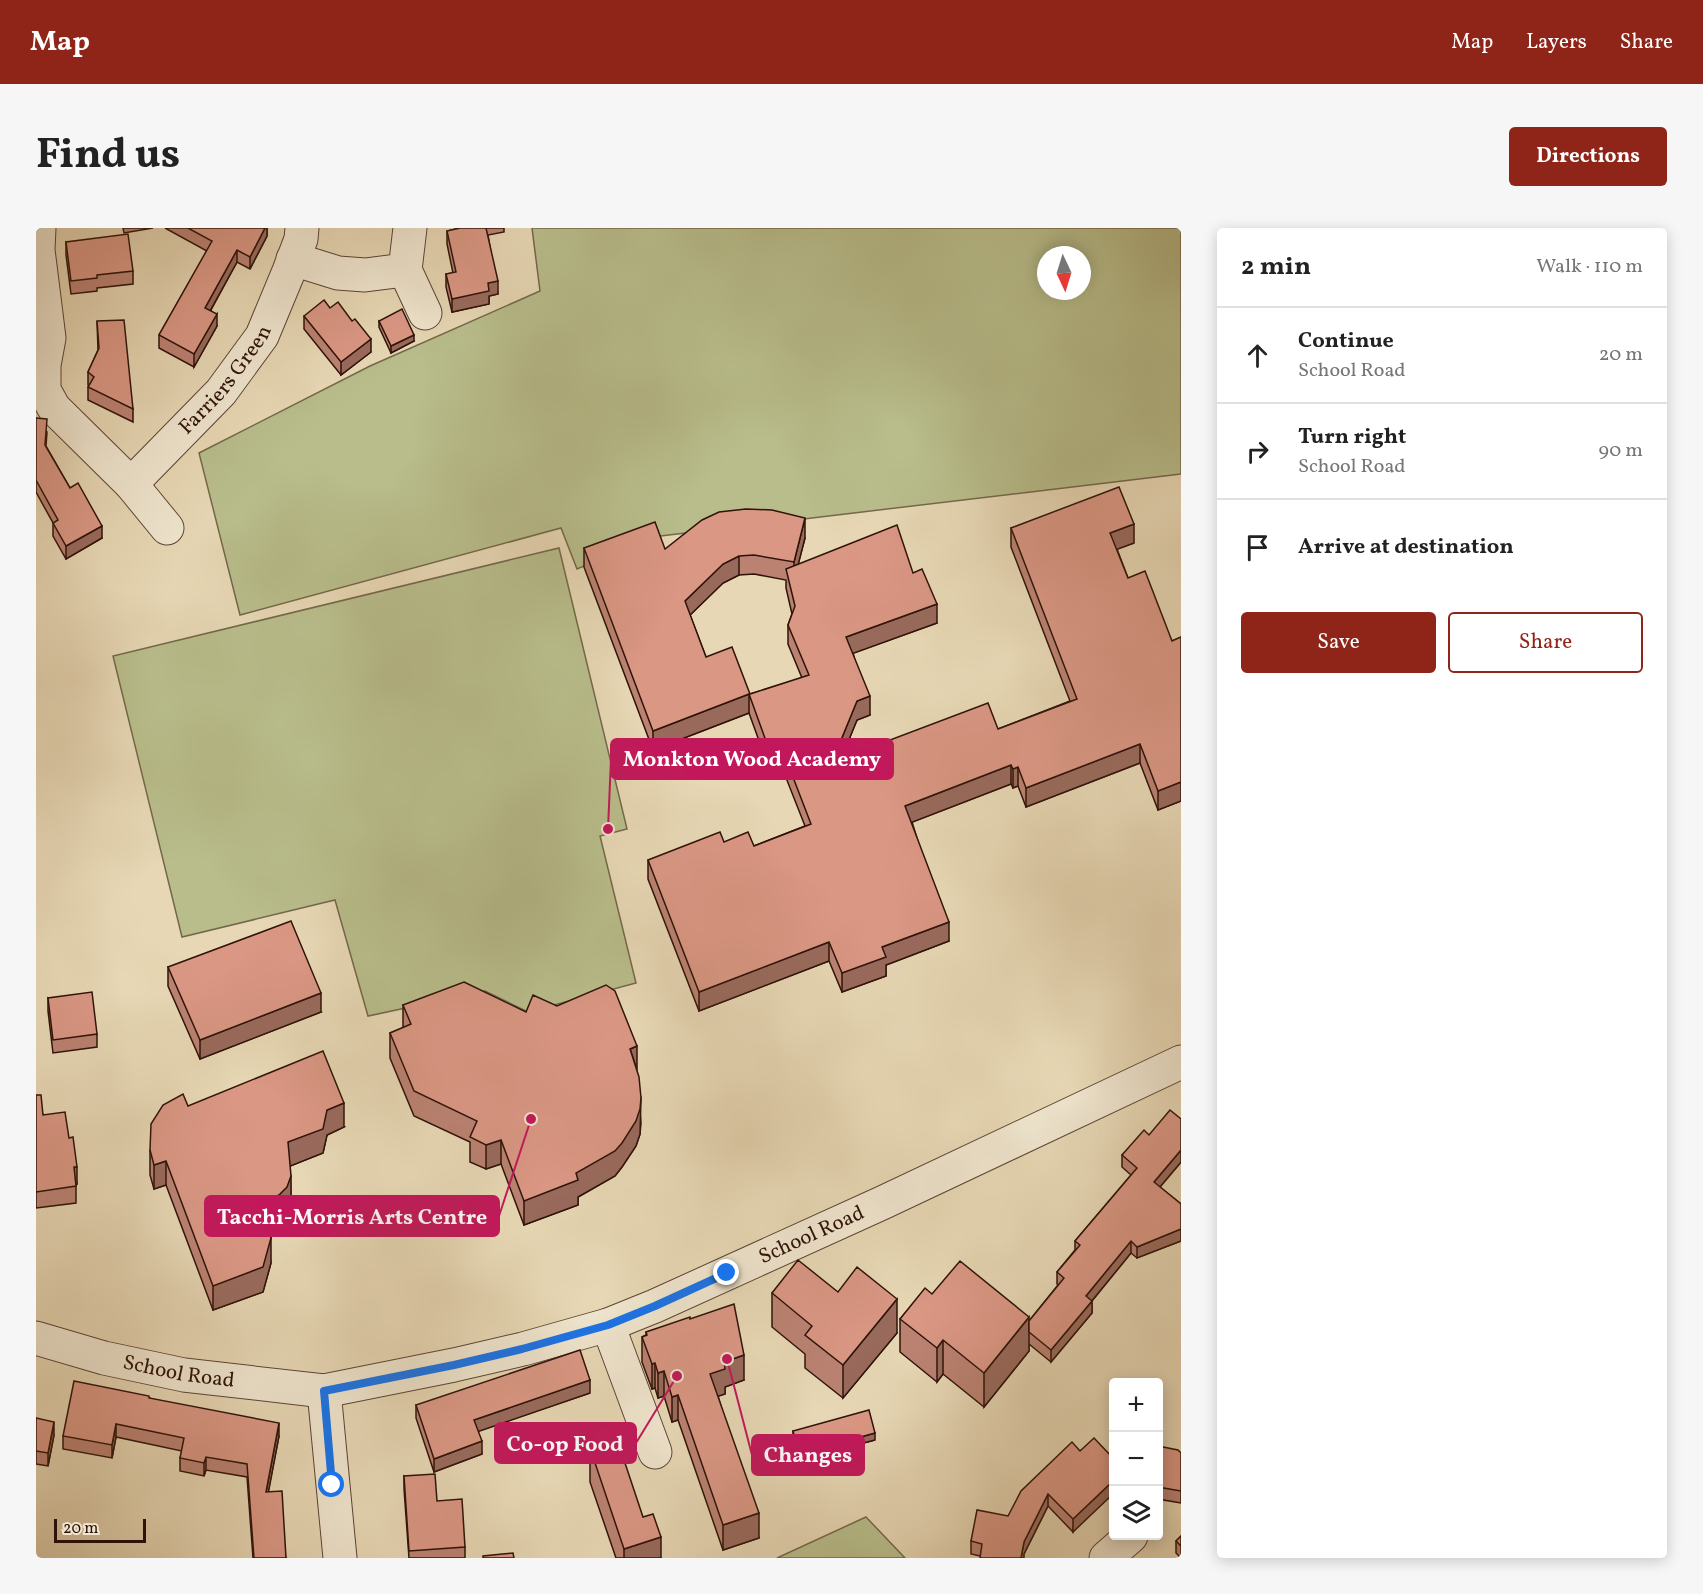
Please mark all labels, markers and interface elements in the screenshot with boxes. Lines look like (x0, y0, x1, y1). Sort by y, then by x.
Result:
text: Map (30, 23, 90, 62)
text: Map (1451, 28, 1493, 57)
text: Layers (1526, 28, 1587, 57)
text: Share (1620, 28, 1673, 57)
text: Find us (36, 127, 180, 186)
button: Directions (1509, 127, 1667, 186)
north arrow (1037, 246, 1091, 300)
text: 2 min (1241, 249, 1311, 285)
text: Walk · 110 m (1536, 253, 1643, 281)
street label: Farriers Green (172, 321, 279, 441)
text: Continue (1298, 326, 1394, 357)
icon: ahead (1241, 339, 1274, 372)
text: 20 m (1599, 341, 1643, 369)
text: School Road (1298, 357, 1406, 385)
text: Turn right (1298, 422, 1406, 453)
icon: right (1241, 435, 1274, 468)
text: 90 m (1599, 437, 1643, 465)
text: School Road (1298, 453, 1406, 481)
icon: arrive (1241, 531, 1274, 564)
text: Arrive at destination (1298, 532, 1514, 563)
button: Save (1241, 612, 1436, 673)
button: Share (1448, 612, 1643, 673)
callout: Monkton Wood Academy (611, 739, 893, 779)
text: Monkton Wood Academy (623, 745, 882, 776)
callout: Tacchi-Morris Arts Centre (205, 1196, 499, 1236)
street label: School Road (754, 1198, 869, 1272)
text: Tacchi-Morris Arts Centre (217, 1203, 487, 1234)
route end (713, 1259, 739, 1285)
street label: School Road (120, 1348, 236, 1395)
map controls (1109, 1378, 1163, 1540)
button: + (1109, 1378, 1163, 1432)
callout: Co-op Food (495, 1423, 636, 1463)
text: Co-op Food (506, 1430, 624, 1461)
button: − (1109, 1432, 1163, 1486)
callout: Changes (752, 1435, 864, 1475)
text: Changes (764, 1441, 852, 1472)
route start (318, 1471, 344, 1497)
button: layers (1109, 1486, 1163, 1540)
scale bar (54, 1516, 146, 1544)
text: 20 m (63, 1518, 98, 1540)

